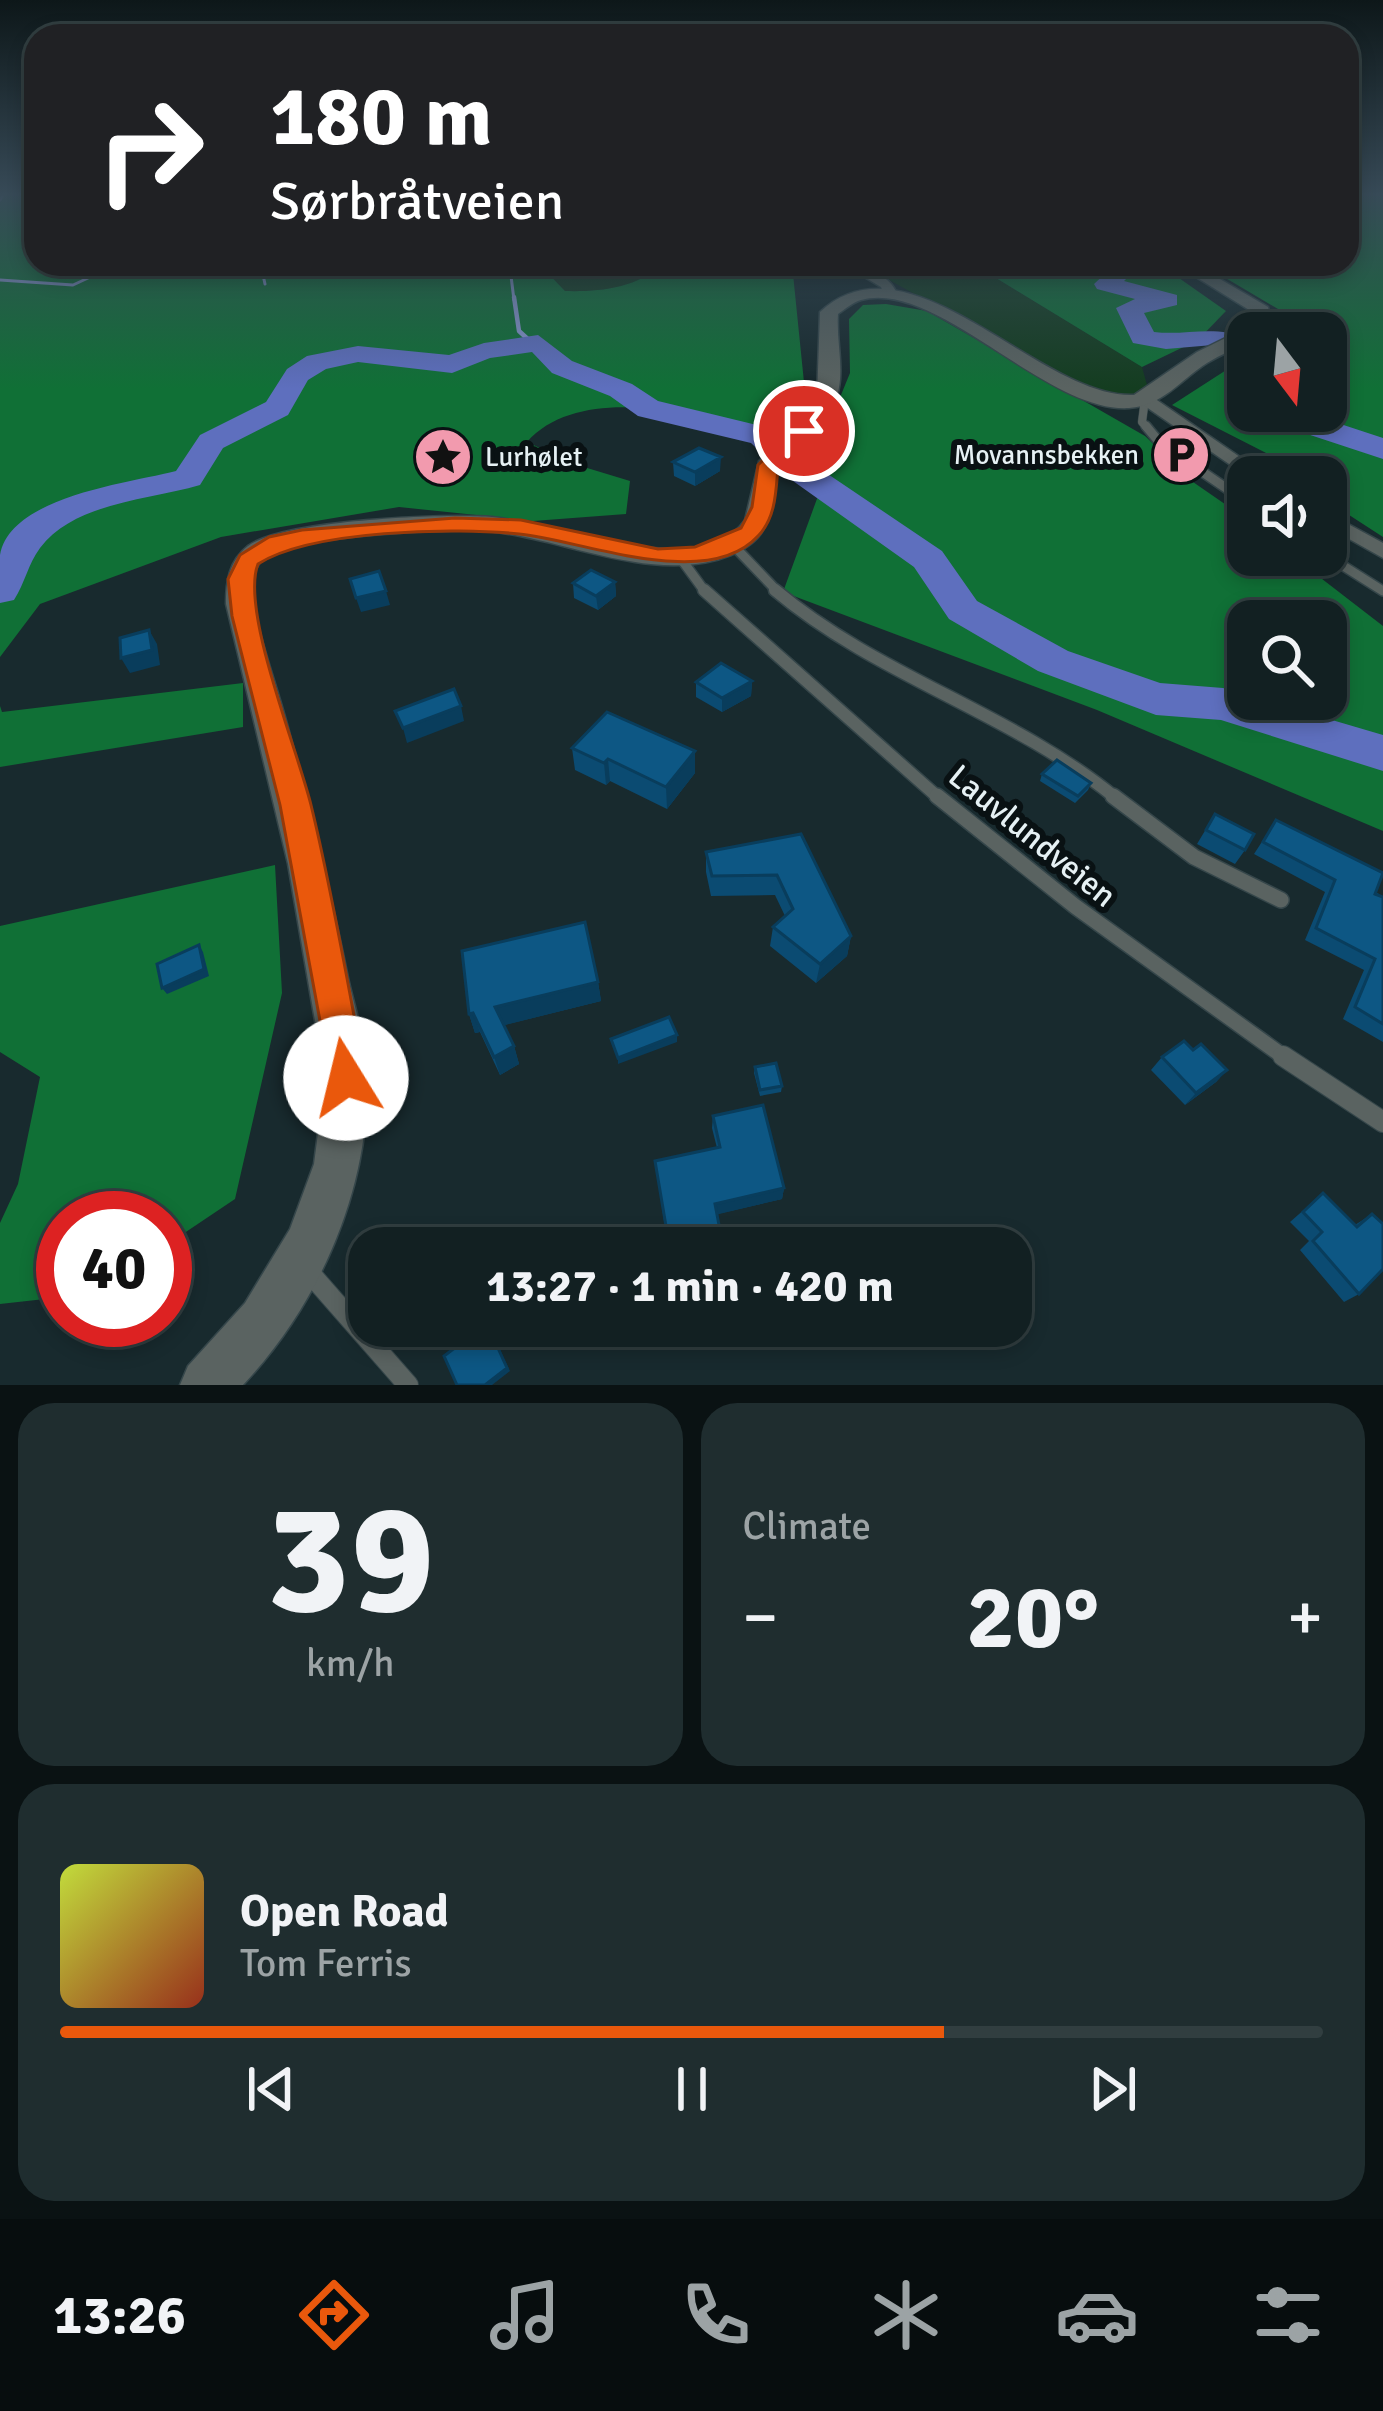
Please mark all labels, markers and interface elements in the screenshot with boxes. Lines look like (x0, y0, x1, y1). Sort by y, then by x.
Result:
text: 180 m (270, 65, 492, 169)
icon: right (72, 72, 228, 228)
text: Sørbråtveien (270, 168, 564, 235)
north arrow (1227, 312, 1347, 432)
map controls (1227, 312, 1347, 720)
pin (753, 380, 855, 482)
icon: arrive (771, 398, 837, 464)
parking icon: Movannsbekken (1150, 424, 1212, 486)
place icon: Lurhølet (412, 426, 474, 488)
place label: Movannsbekken (954, 439, 1139, 472)
place label: Lurhølet (485, 441, 583, 474)
button: sound (1227, 456, 1347, 576)
button: search (1227, 600, 1347, 720)
street label: Lauvlundveien (940, 756, 1124, 916)
position arrow (283, 1015, 409, 1141)
speed limit sign: 40 (36, 1191, 192, 1347)
text: 13:27 · 1 min · 420 m (486, 1259, 894, 1314)
text: 39 (266, 1464, 434, 1657)
text: Climate (743, 1502, 871, 1550)
text: 20° (966, 1562, 1099, 1673)
text: − (743, 1577, 778, 1658)
text: + (1287, 1577, 1323, 1658)
text: km/h (306, 1639, 394, 1687)
text: Open Road (240, 1884, 449, 1939)
text: Tom Ferris (240, 1939, 412, 1987)
icon: previous (238, 2056, 304, 2122)
icon: pause (659, 2056, 725, 2122)
icon: next (1080, 2056, 1146, 2122)
icon: directions (292, 2273, 376, 2357)
icon: music (483, 2273, 567, 2357)
icon: phone (674, 2273, 758, 2357)
icon: climate (864, 2273, 948, 2357)
icon: car (1055, 2273, 1139, 2357)
icon: filters (1246, 2273, 1330, 2357)
text: 13:26 (53, 2282, 186, 2349)

